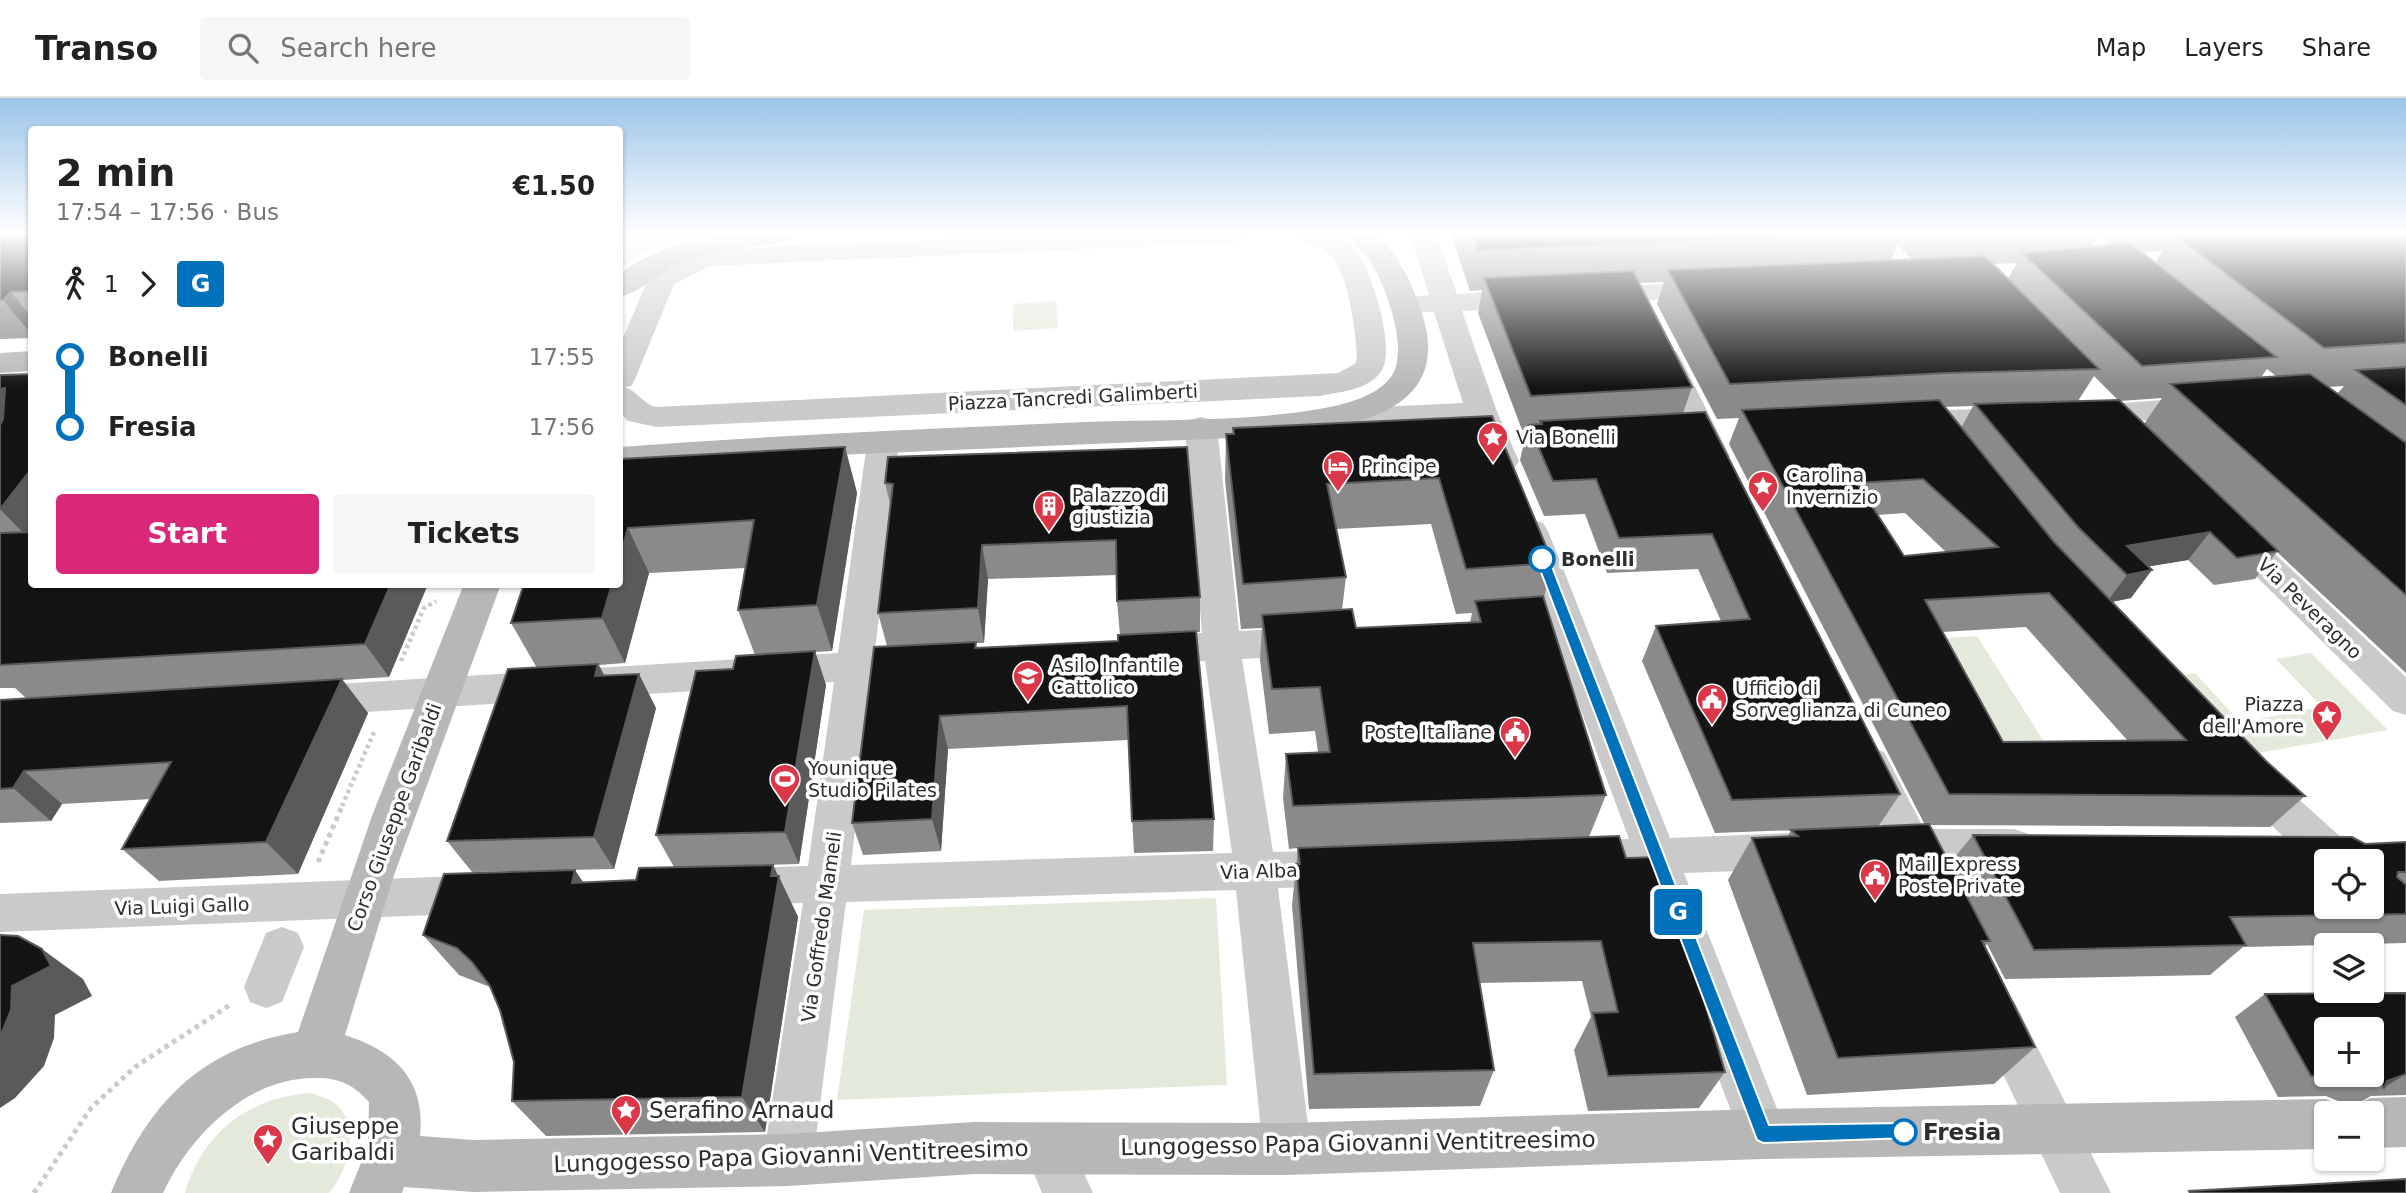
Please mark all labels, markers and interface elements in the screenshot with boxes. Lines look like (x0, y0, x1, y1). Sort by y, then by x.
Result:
search box (200, 17, 690, 80)
text: Transo (35, 29, 158, 68)
icon: search (224, 29, 262, 67)
text: Search here (280, 33, 436, 63)
text: Map (2096, 34, 2146, 62)
text: Layers (2184, 34, 2264, 62)
text: Share (2302, 34, 2371, 62)
text: 2 min (56, 151, 175, 195)
text: €1.50 (513, 171, 595, 201)
text: 17:54 – 17:56 · Bus (56, 199, 279, 225)
icon: walk (56, 265, 94, 303)
icon: forward (129, 265, 167, 303)
text: G (191, 270, 210, 298)
text: 1 (104, 271, 119, 297)
text: Bonelli (108, 342, 209, 372)
text: 17:55 (529, 344, 595, 370)
street label: Piazza Tancredi Galimberti (947, 379, 1199, 415)
text: Fresia (108, 412, 197, 442)
text: 17:56 (529, 414, 595, 440)
place icon: Via Bonelli (1476, 420, 1510, 464)
place label: Via Bonelli (1516, 426, 1616, 448)
hotel icon: Principe (1321, 449, 1355, 493)
place label: Principe (1361, 455, 1437, 477)
place label: Carolina Invernizio (1786, 464, 1878, 508)
place icon: Carolina Invernizio (1746, 469, 1780, 513)
place label: Palazzo di giustizia (1072, 484, 1166, 528)
building icon: Palazzo di giustizia (1032, 489, 1066, 533)
button: Start (56, 494, 319, 574)
button: Tickets (333, 494, 595, 574)
marker: Bonelli (1529, 546, 1555, 572)
place label: Bonelli (1561, 548, 1635, 570)
street label: Via Peveragno (2253, 553, 2367, 663)
place label: Asilo Infantile Cattolico (1051, 654, 1180, 698)
school or university icon: Asilo Infantile Cattolico (1011, 659, 1045, 703)
place label: Ufficio di Sorveglianza di Cuneo (1735, 677, 1947, 721)
public building icon: Ufficio di Sorveglianza di Cuneo (1695, 682, 1729, 726)
place label: Piazza dell'Amore (2202, 693, 2304, 737)
place icon: Piazza dell'Amore (2310, 698, 2344, 742)
street label: Corso Giuseppe Garibaldi (342, 700, 446, 934)
public building icon: Poste Italiane (1498, 715, 1532, 759)
place label: Poste Italiane (1364, 721, 1492, 743)
place label: Younique Studio Pilates (807, 757, 937, 801)
sports icon: Younique Studio Pilates (768, 762, 802, 806)
street label: Via Goffredo Mameli (797, 830, 845, 1024)
map controls (2314, 849, 2384, 1171)
button: locate (2314, 849, 2384, 919)
place label: Mail Express Poste Private (1898, 853, 2022, 897)
public building icon: Mail Express Poste Private (1858, 858, 1892, 902)
street label: Via Alba (1220, 859, 1298, 883)
line badge: G (1655, 889, 1701, 935)
street label: Via Luigi Gallo (114, 893, 250, 919)
text: G (1668, 898, 1688, 926)
button: layers (2314, 933, 2384, 1003)
button: + (2314, 1017, 2384, 1087)
place icon: Serafino Arnaud (609, 1093, 643, 1137)
place label: Serafino Arnaud (649, 1097, 834, 1123)
button: − (2314, 1101, 2384, 1171)
place label: Giuseppe Garibaldi (291, 1113, 399, 1165)
marker: Fresia (1891, 1119, 1917, 1145)
place label: Fresia (1923, 1119, 2001, 1145)
place icon: Giuseppe Garibaldi (251, 1122, 285, 1166)
street label: Lungogesso Papa Giovanni Ventitreesimo (1120, 1126, 1596, 1160)
street label: Lungogesso Papa Giovanni Ventitreesimo (553, 1135, 1029, 1177)

